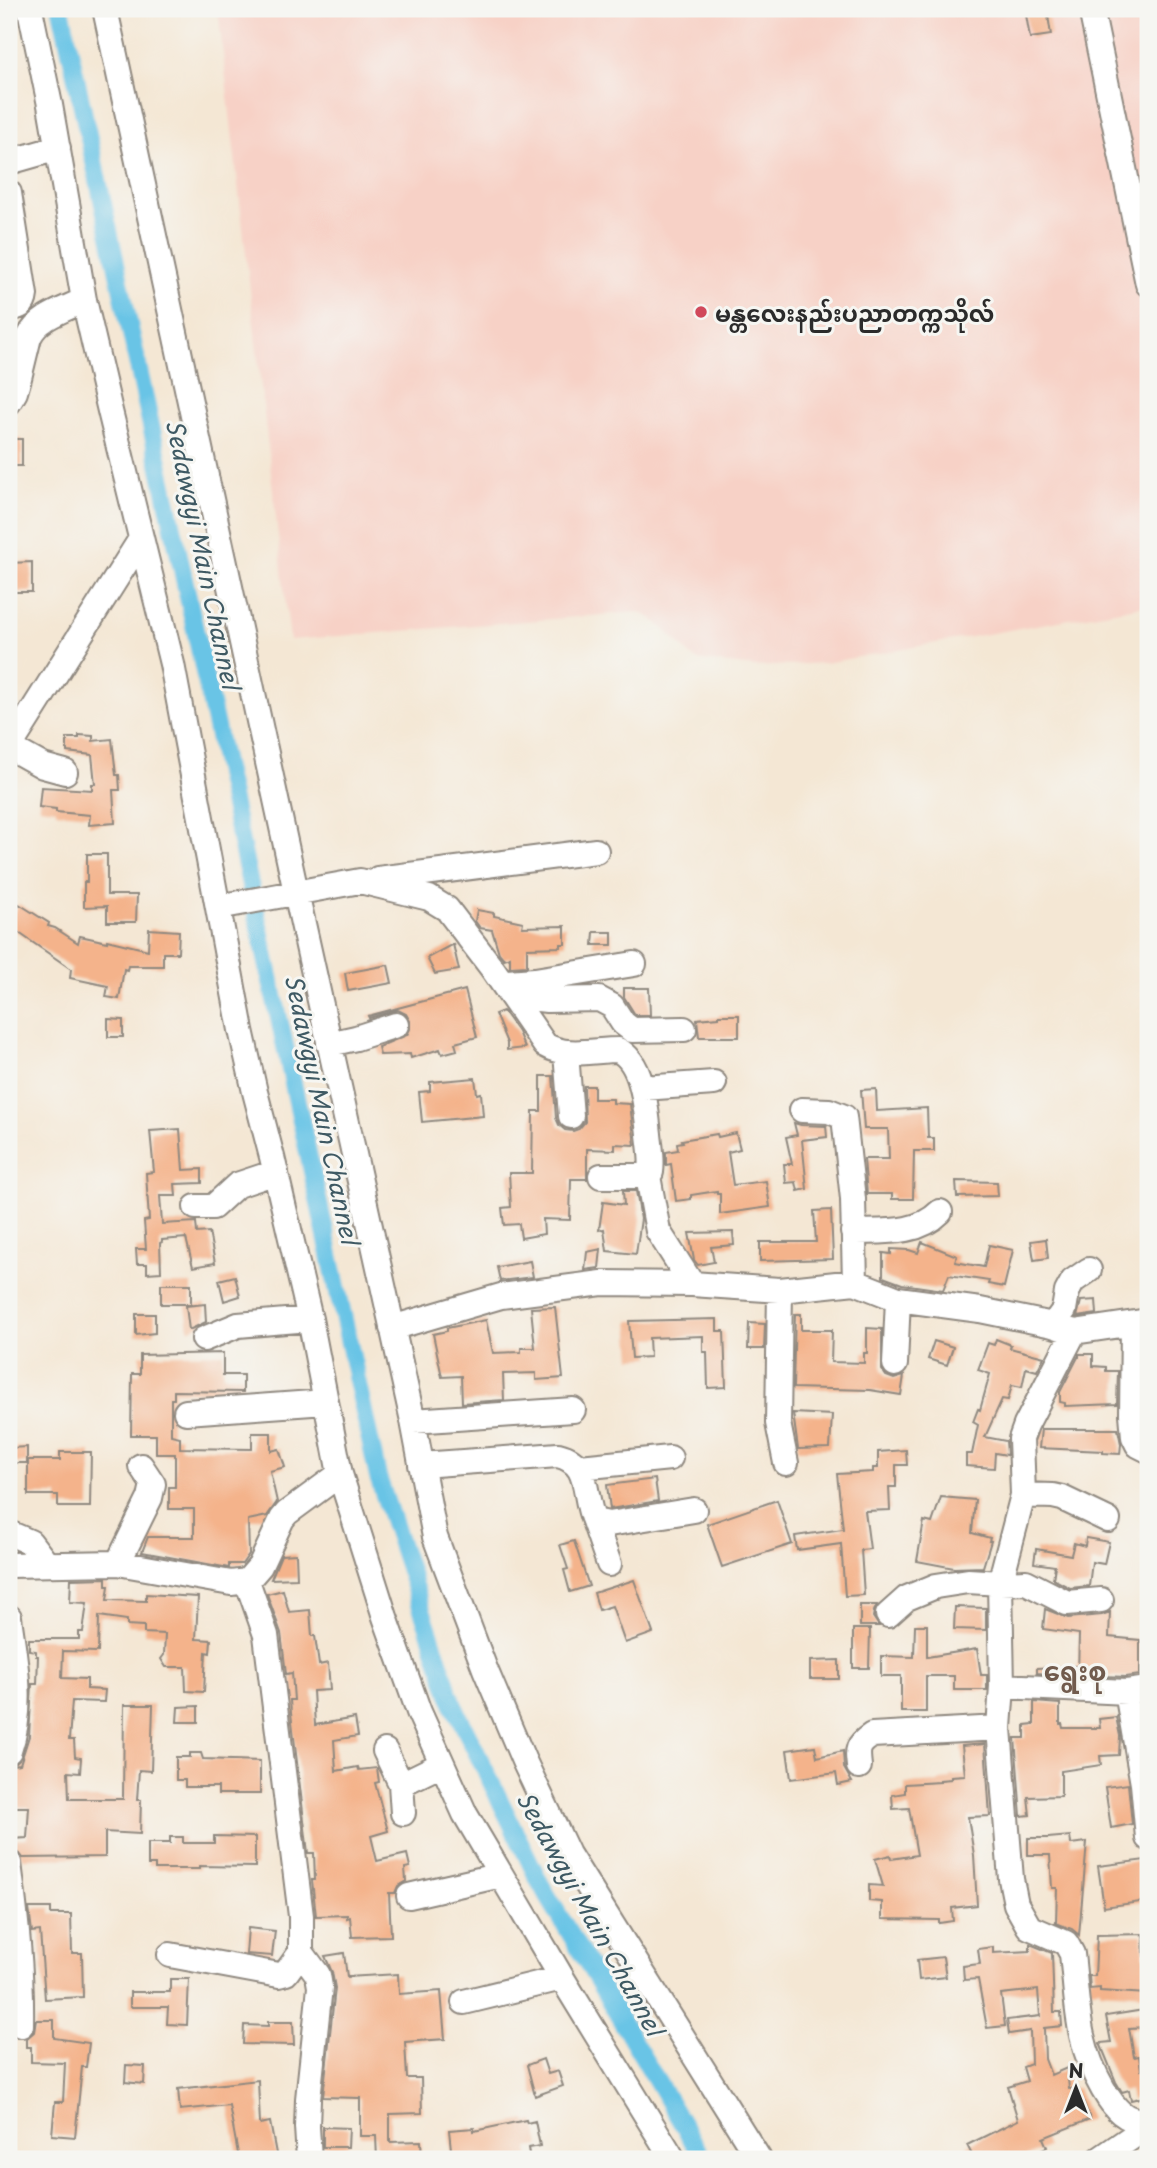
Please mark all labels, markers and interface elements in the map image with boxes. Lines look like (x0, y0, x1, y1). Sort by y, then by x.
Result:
place label: မန္တလေးနည်းပညာတက္ကသိုလ် (715, 295, 994, 333)
marker: မန္တလေးနည်းပညာတက္ကသိုလ် (693, 304, 709, 320)
water label: Sedawgyi Main Channel (158, 416, 251, 695)
water label: Sedawgyi Main Channel (277, 971, 370, 1250)
district label: ရွေးစု (1044, 1651, 1106, 1694)
water label: Sedawgyi Main Channel (509, 1784, 675, 2045)
north arrow (1042, 2052, 1112, 2122)
text: N (1068, 2056, 1084, 2084)

